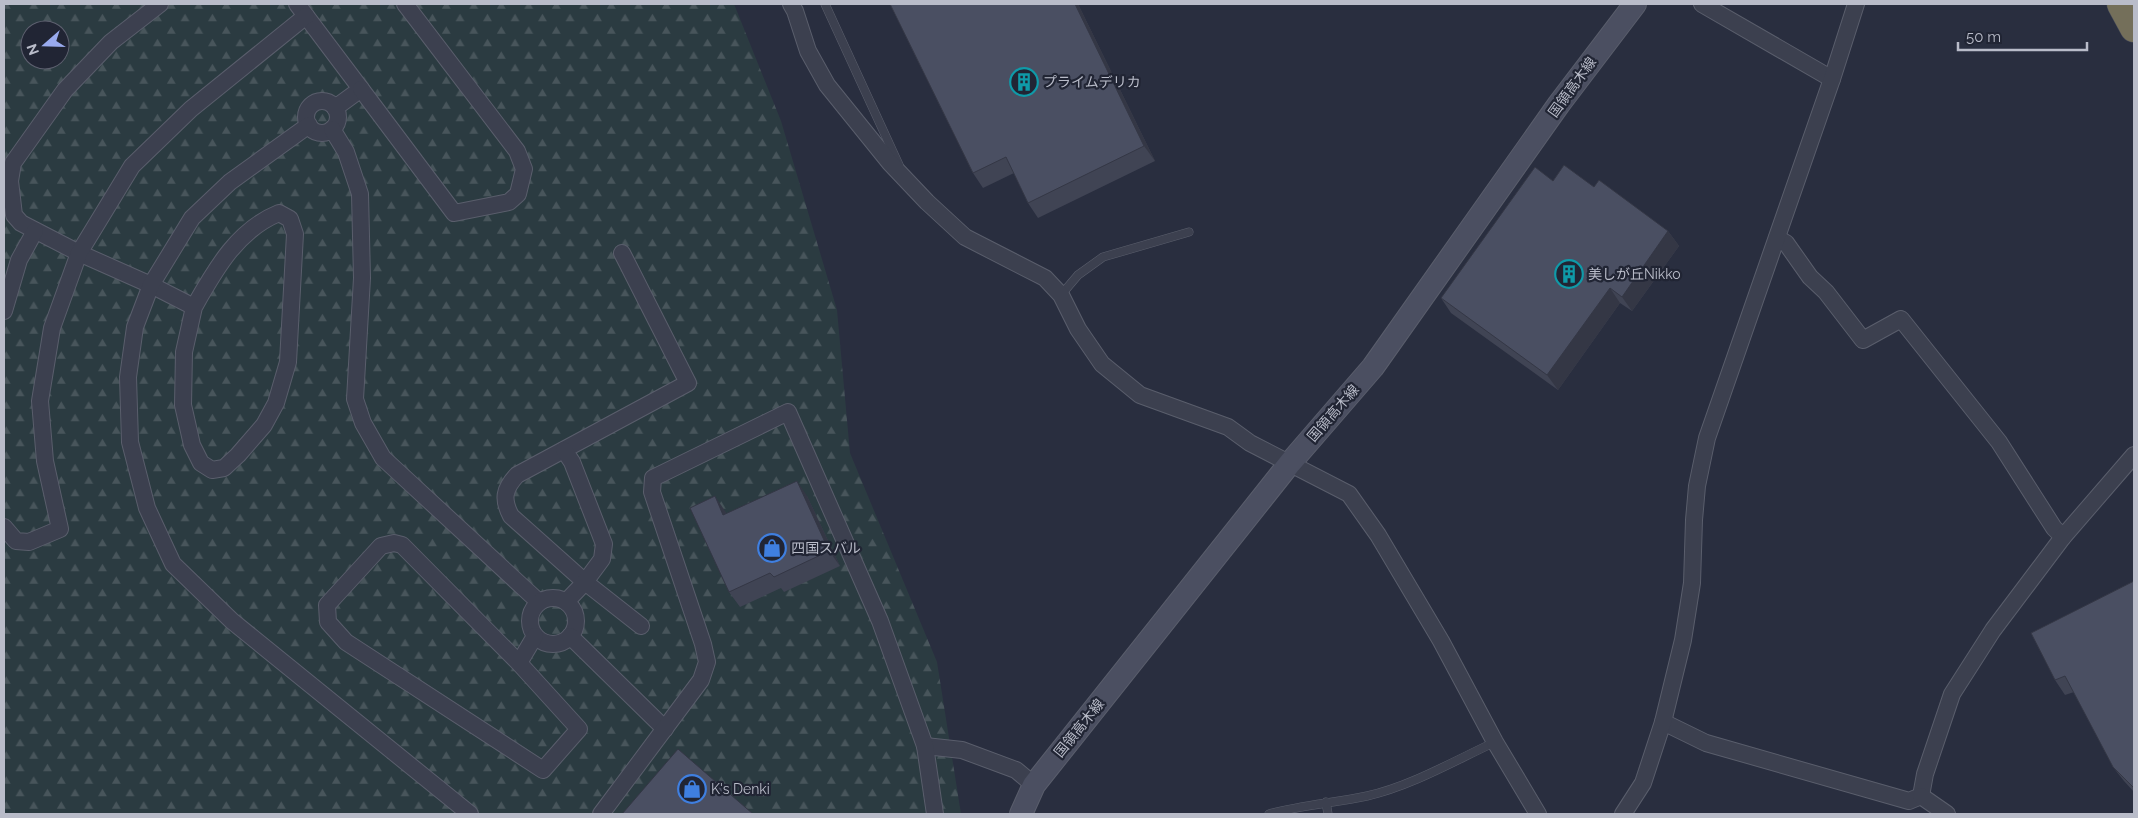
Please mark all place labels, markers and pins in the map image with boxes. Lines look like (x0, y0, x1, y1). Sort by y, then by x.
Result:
building icon: プライムデリカ (1009, 67, 1039, 97)
place label: プライムデリカ (1043, 74, 1141, 90)
building icon: 美しが丘Nikko (1554, 259, 1584, 289)
place label: 美しが丘Nikko (1588, 266, 1681, 282)
shop icon: 四国スバル (757, 533, 787, 563)
place label: 四国スバル (791, 540, 861, 556)
shop icon: K's Denki (677, 774, 707, 804)
place label: K's Denki (711, 781, 770, 797)

